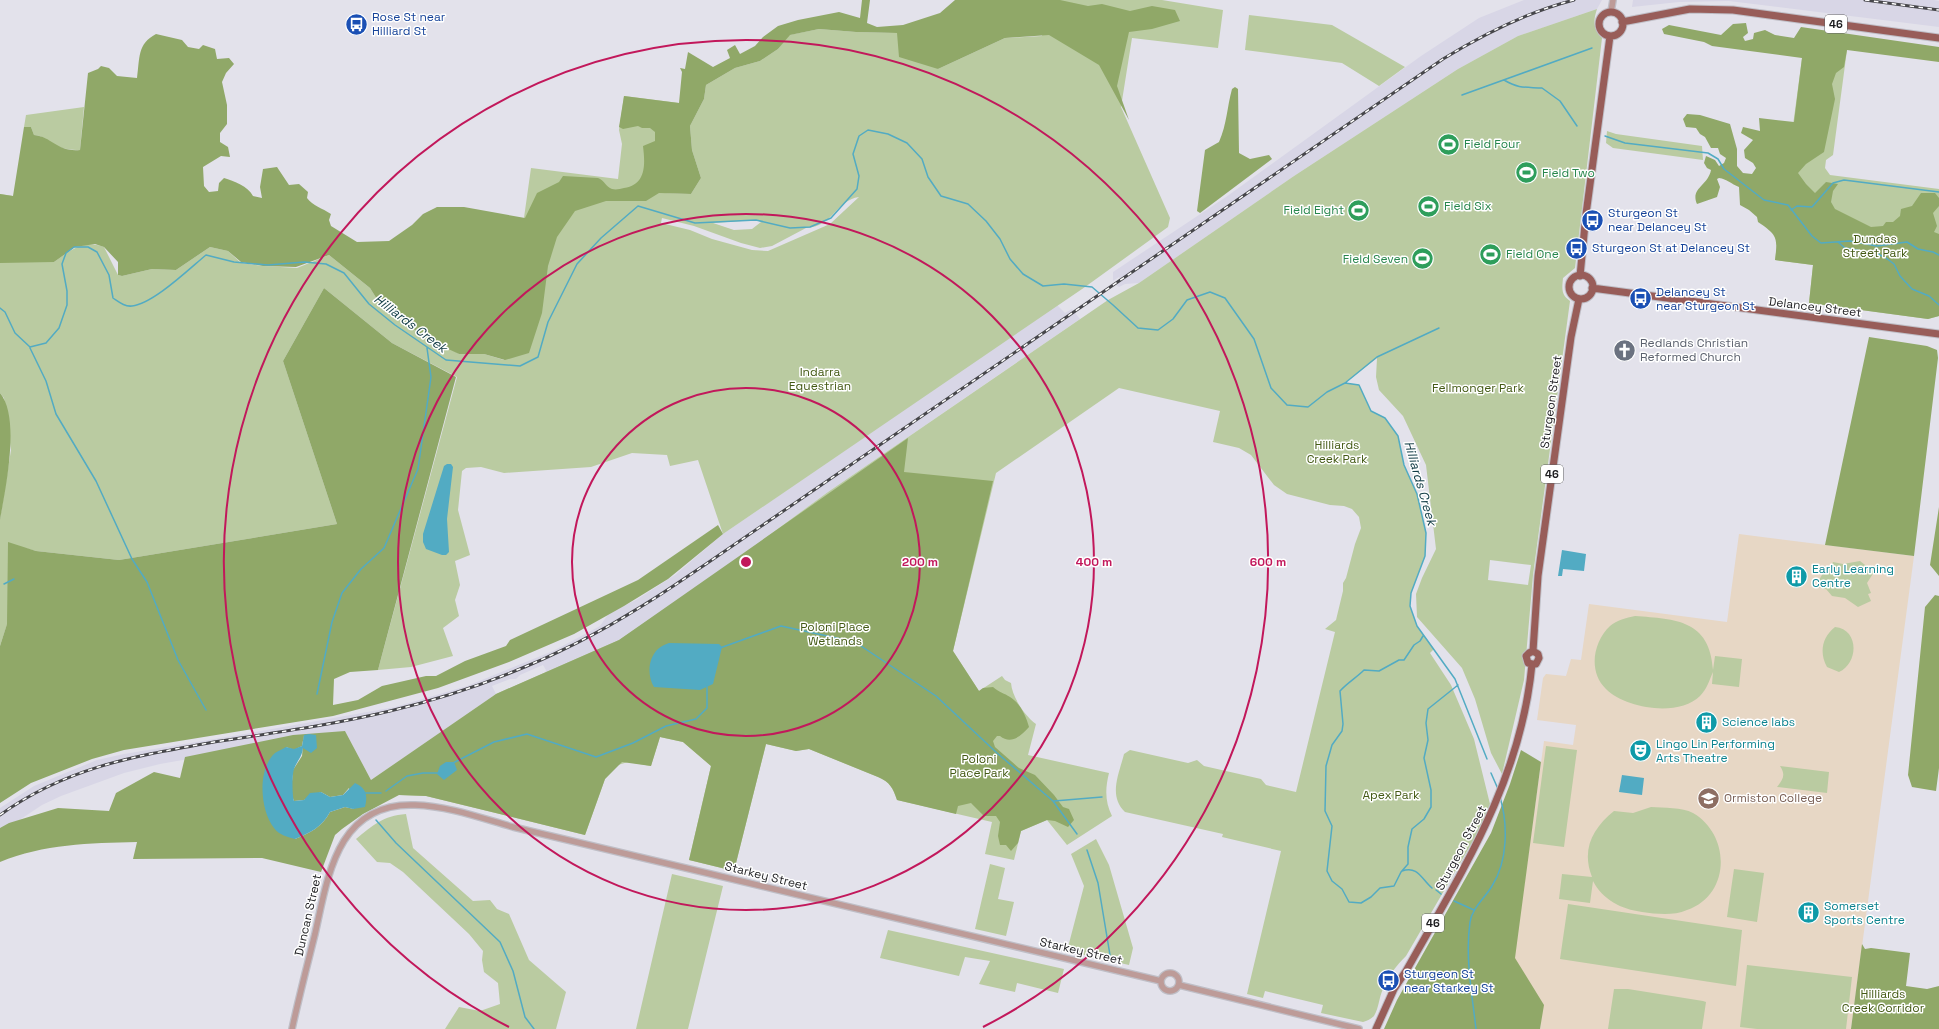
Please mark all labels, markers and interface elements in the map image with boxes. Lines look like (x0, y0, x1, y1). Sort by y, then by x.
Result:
place label: Rose St near Hilliard St (372, 9, 446, 39)
bus stop icon: Rose St near Hilliard St (343, 11, 369, 37)
road number: 46 (1825, 15, 1847, 33)
sports icon: Field Four (1435, 131, 1461, 157)
place label: Field Four (1464, 136, 1520, 152)
sports icon: Field Two (1514, 160, 1540, 186)
place label: Field Two (1542, 165, 1595, 181)
sports icon: Field Six (1415, 193, 1441, 219)
sports icon: Field Eight (1346, 197, 1372, 223)
place label: Field Six (1444, 198, 1492, 214)
place label: Field Eight (1284, 202, 1344, 218)
place label: Sturgeon St near Delancey St (1608, 205, 1707, 235)
bus stop icon: Sturgeon St near Delancey St (1580, 207, 1606, 233)
park label: Dundas Street Park (1843, 231, 1908, 261)
bus stop icon: Sturgeon St at Delancey St (1564, 235, 1590, 261)
place label: Sturgeon St at Delancey St (1592, 240, 1750, 256)
sports icon: Field One (1477, 241, 1503, 267)
sports icon: Field Seven (1410, 246, 1436, 272)
place label: Field One (1506, 246, 1559, 262)
place label: Field Seven (1343, 251, 1408, 267)
place label: Delancey St near Sturgeon St (1656, 284, 1755, 314)
bus stop icon: Delancey St near Sturgeon St (1628, 286, 1654, 312)
water label: Hilliards Creek (371, 290, 452, 358)
street label: Delancey Street (1768, 293, 1862, 321)
place label: Redlands Christian Reformed Church (1640, 335, 1748, 365)
church icon: Redlands Christian Reformed Church (1612, 337, 1638, 363)
street label: Sturgeon Street (1537, 354, 1565, 450)
park label: Indarra Equestrian (789, 364, 851, 394)
park label: Fellmonger Park (1432, 380, 1524, 396)
park label: Hilliards Creek Park (1307, 437, 1368, 467)
water label: Hilliards Creek (1400, 439, 1441, 529)
road number: 46 (1541, 465, 1563, 483)
text: 200 m (902, 554, 938, 570)
text: 400 m (1076, 554, 1112, 570)
text: 600 m (1250, 554, 1286, 570)
centre of rings (739, 555, 753, 569)
place label: Early Learning Centre (1812, 561, 1894, 591)
building icon: Early Learning Centre (1783, 563, 1809, 589)
park label: Poloni Place Wetlands (800, 619, 870, 649)
building icon: Science labs (1693, 709, 1719, 735)
place label: Science labs (1722, 714, 1795, 730)
place label: Lingo Lin Performing Arts Theatre (1656, 736, 1775, 766)
theatre icon: Lingo Lin Performing Arts Theatre (1628, 738, 1654, 764)
park label: Poloni Place Park (949, 751, 1009, 781)
school or university icon: Ormiston College (1696, 785, 1722, 811)
park label: Apex Park (1362, 787, 1420, 803)
place label: Ormiston College (1724, 790, 1822, 806)
street label: Sturgeon Street (1432, 803, 1490, 893)
street label: Starkey Street (723, 858, 809, 894)
street label: Duncan Street (291, 872, 325, 958)
place label: Somerset Sports Centre (1824, 898, 1905, 928)
building icon: Somerset Sports Centre (1795, 900, 1821, 926)
road number: 46 (1422, 914, 1444, 932)
street label: Starkey Street (1038, 934, 1124, 968)
place label: Sturgeon St near Starkey St (1404, 966, 1494, 996)
bus stop icon: Sturgeon St near Starkey St (1376, 968, 1402, 994)
park label: Hilliards Creek Corridor (1842, 986, 1925, 1016)

